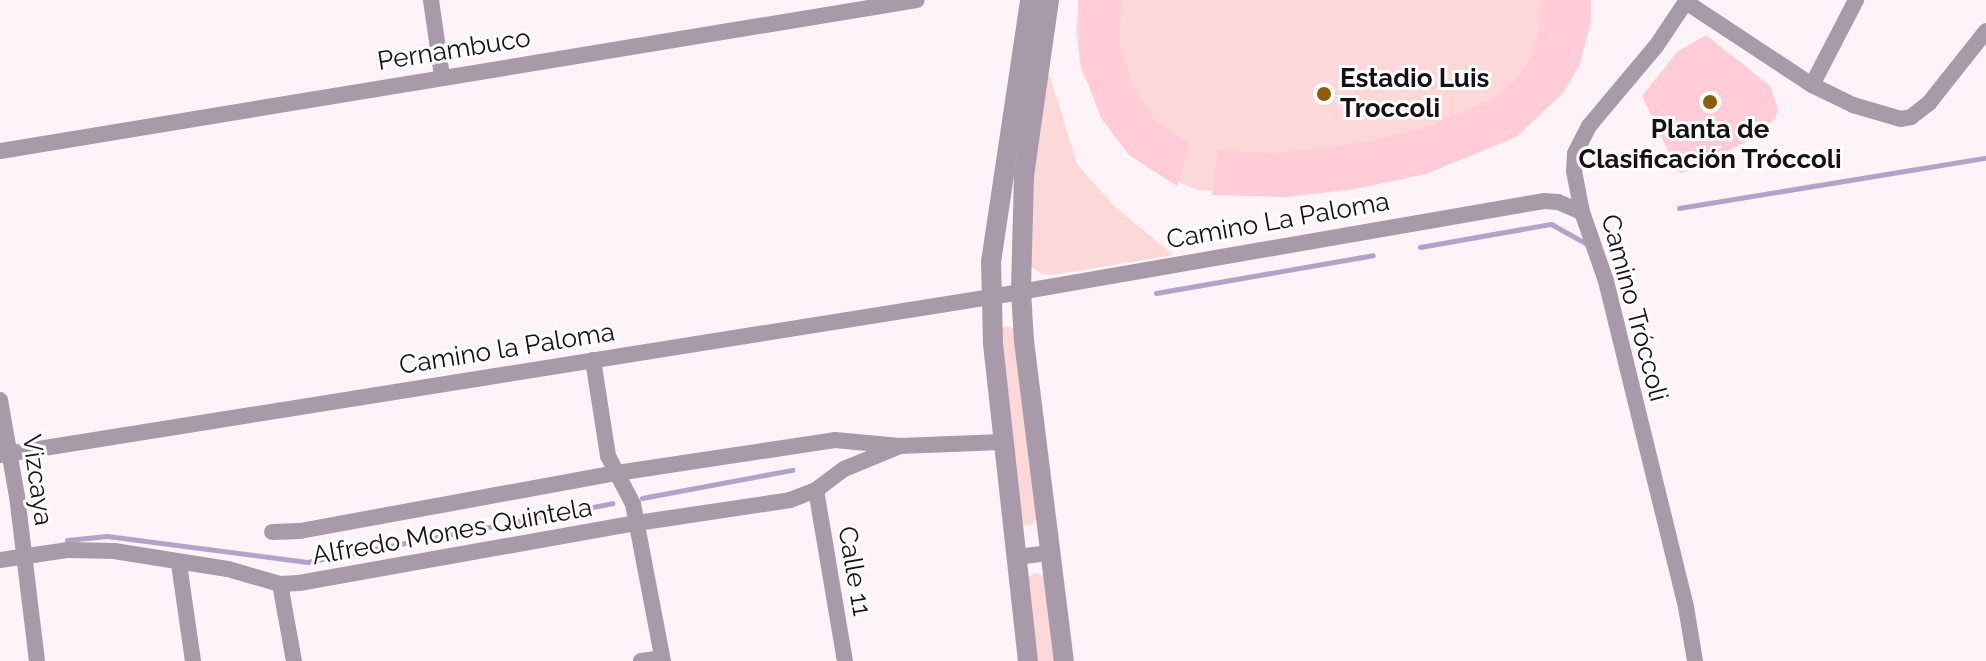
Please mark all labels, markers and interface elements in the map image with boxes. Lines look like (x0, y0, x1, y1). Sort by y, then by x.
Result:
street label: Pernambuco (375, 22, 533, 78)
place label: Estadio Luis Troccoli (1340, 63, 1489, 124)
marker: Estadio Luis Troccoli (1315, 85, 1333, 103)
marker: Planta de Clasificación Tróccoli (1701, 93, 1719, 111)
place label: Planta de Clasificación Tróccoli (1578, 114, 1842, 176)
street label: Camino La Paloma (1164, 186, 1392, 256)
street label: Camino Tróccoli (1594, 211, 1674, 405)
street label: Camino la Paloma (397, 317, 617, 381)
street label: Vizcaya (15, 432, 59, 528)
street label: Alfredo Mones Quintela (310, 492, 594, 572)
street label: Calle 11 (831, 524, 877, 618)

